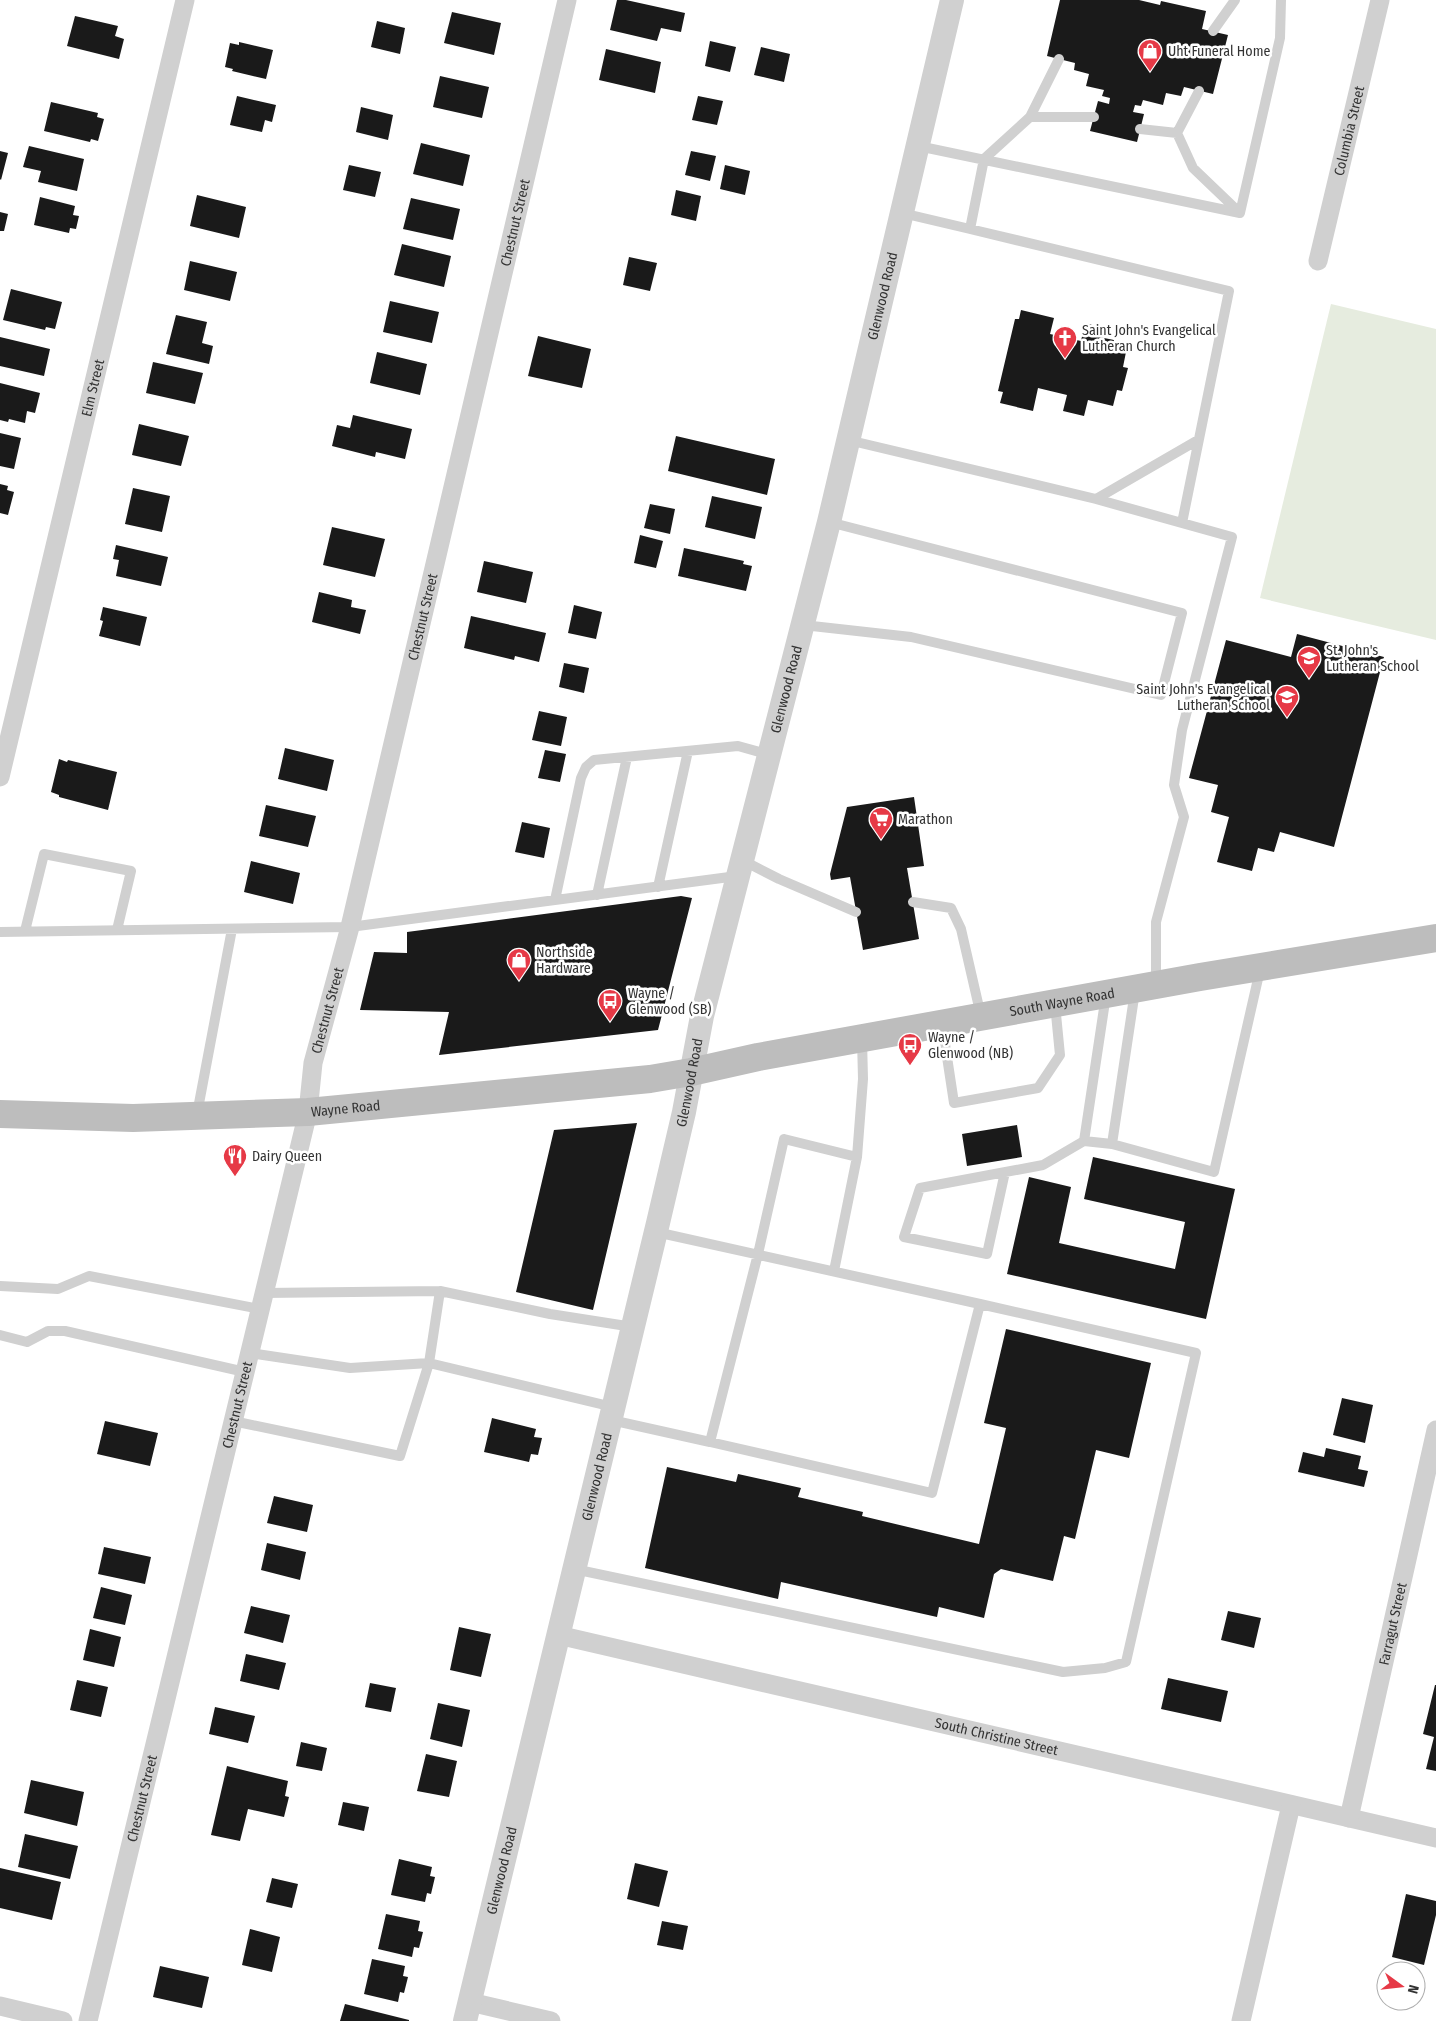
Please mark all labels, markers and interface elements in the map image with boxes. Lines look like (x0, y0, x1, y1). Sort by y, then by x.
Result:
shop icon: Uht Funeral Home (1137, 38, 1163, 72)
place label: Uht Funeral Home (1168, 43, 1270, 60)
street label: Columbia Street (1331, 84, 1368, 177)
street label: Chestnut Street (497, 177, 534, 268)
street label: Glenwood Road (864, 250, 901, 342)
place label: Saint John's Evangelical Lutheran Church (1082, 322, 1216, 355)
church icon: Saint John's Evangelical Lutheran Church (1052, 325, 1078, 359)
street label: Elm Street (78, 357, 108, 419)
street label: Chestnut Street (405, 571, 442, 662)
place label: St. John's Lutheran School (1326, 642, 1419, 675)
street label: Glenwood Road (767, 644, 806, 735)
school or university icon: St. John's Lutheran School (1296, 645, 1322, 679)
place label: Saint John's Evangelical Lutheran School (1136, 681, 1270, 714)
school or university icon: Saint John's Evangelical Lutheran School (1274, 684, 1300, 718)
supermarket icon: Marathon (868, 806, 894, 840)
place label: Marathon (898, 811, 953, 828)
place label: Northside Hardware (536, 944, 593, 977)
shop icon: Northside Hardware (506, 947, 532, 981)
street label: Chestnut Street (308, 965, 348, 1056)
place label: Wayne / Glenwood (SB) (628, 985, 712, 1018)
street label: South Wayne Road (1008, 985, 1116, 1020)
bus stop icon: Wayne / Glenwood (SB) (597, 988, 623, 1022)
place label: Wayne / Glenwood (NB) (928, 1029, 1013, 1062)
bus stop icon: Wayne / Glenwood (NB) (897, 1032, 923, 1066)
street label: Glenwood Road (673, 1037, 707, 1129)
street label: Wayne Road (310, 1097, 381, 1121)
restaurant icon: Dairy Queen (222, 1143, 248, 1177)
place label: Dairy Queen (252, 1148, 322, 1165)
street label: Chestnut Street (219, 1359, 256, 1450)
street label: Glenwood Road (578, 1431, 616, 1522)
street label: Farragut Street (1376, 1581, 1411, 1667)
street label: South Christine Street (933, 1714, 1060, 1759)
street label: Chestnut Street (124, 1753, 161, 1844)
street label: Glenwood Road (483, 1825, 521, 1916)
north arrow (1376, 1961, 1426, 2011)
text: N (1404, 1983, 1422, 1995)

